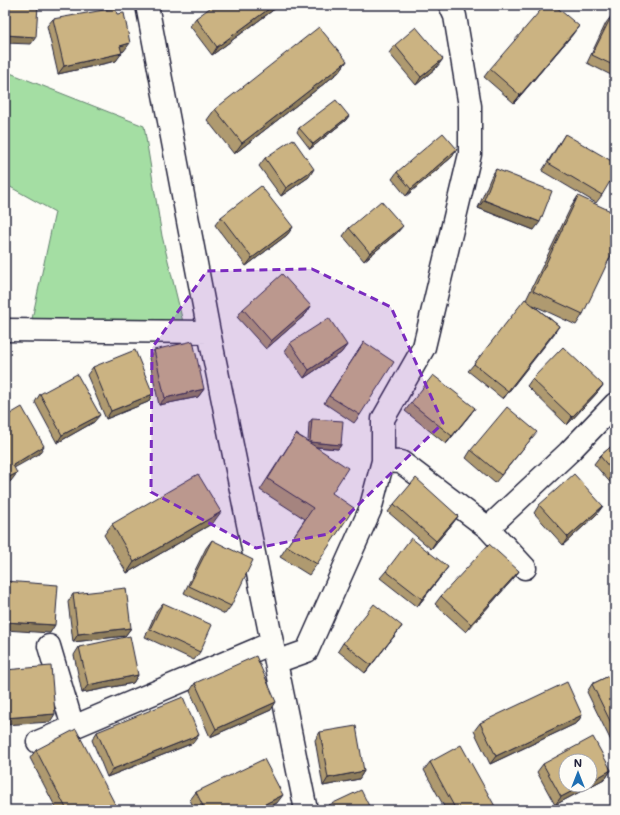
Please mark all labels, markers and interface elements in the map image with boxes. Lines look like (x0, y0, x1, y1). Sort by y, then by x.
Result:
north arrow (558, 753, 598, 793)
text: N (574, 755, 582, 770)

